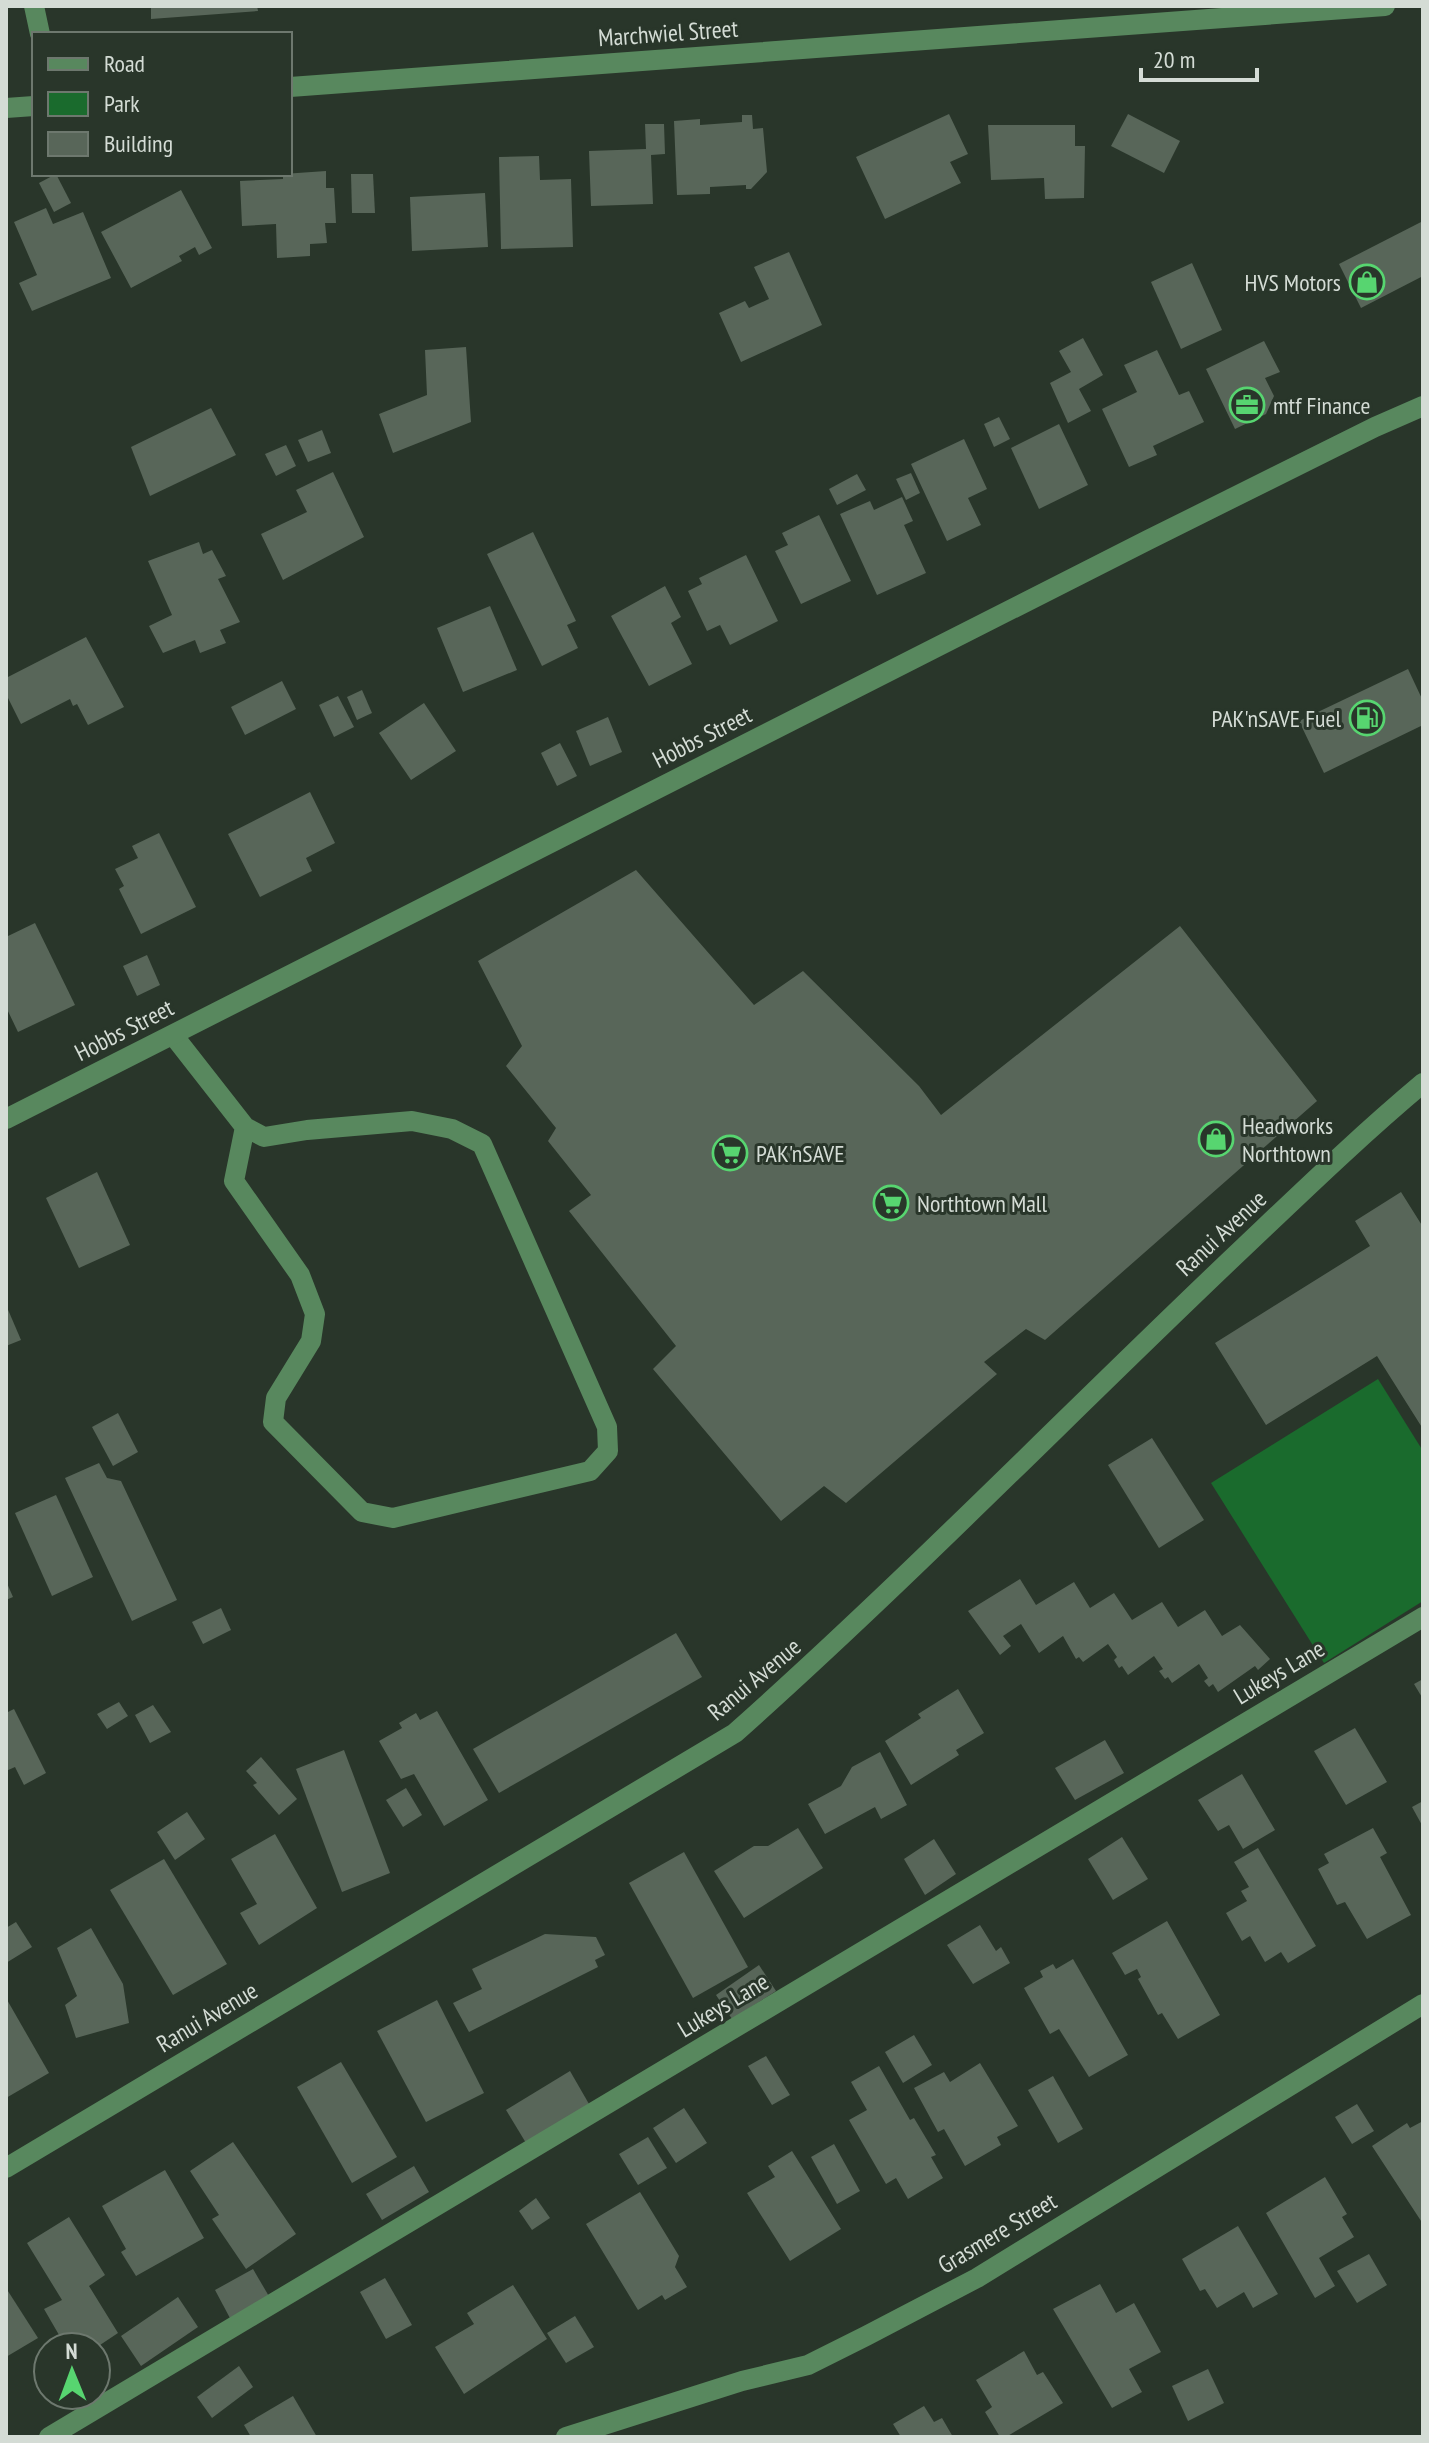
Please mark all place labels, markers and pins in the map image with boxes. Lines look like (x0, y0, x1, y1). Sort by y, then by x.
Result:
shop icon: HVS Motors (1348, 263, 1386, 301)
place label: HVS Motors (1245, 267, 1341, 298)
office icon: mtf Finance (1228, 386, 1266, 424)
place label: mtf Finance (1273, 390, 1370, 421)
fuel station icon: PAK'nSAVE Fuel (1348, 699, 1386, 737)
place label: PAK'nSAVE Fuel (1212, 703, 1341, 734)
place label: Headworks Northtown (1242, 1110, 1333, 1169)
shop icon: Headworks Northtown (1197, 1120, 1235, 1158)
supermarket icon: PAK'nSAVE (711, 1134, 749, 1172)
place label: PAK'nSAVE (756, 1138, 844, 1169)
supermarket icon: Northtown Mall (872, 1184, 910, 1222)
place label: Northtown Mall (917, 1188, 1047, 1219)

